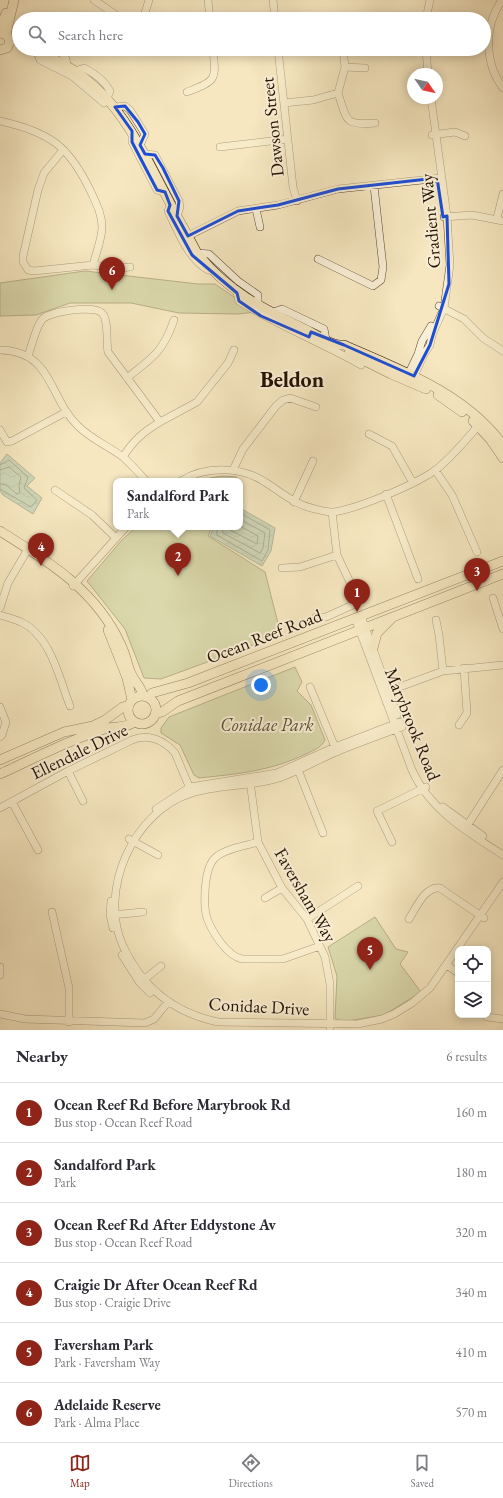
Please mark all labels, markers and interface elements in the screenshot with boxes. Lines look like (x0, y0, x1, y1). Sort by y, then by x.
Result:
search box (12, 12, 491, 56)
icon: search (26, 23, 48, 45)
text: Search here (58, 25, 123, 44)
north arrow (407, 68, 443, 104)
street label: Dawson Street (255, 76, 289, 178)
street label: Gradient Way (414, 172, 446, 269)
pin: 6 (99, 257, 125, 290)
district label: Beldon (260, 365, 325, 394)
popup (113, 478, 243, 530)
text: Sandalford Park (127, 486, 229, 505)
text: Park (127, 505, 149, 522)
pin: 4 (28, 533, 54, 566)
pin: 2 (165, 543, 191, 576)
pin: 3 (464, 558, 490, 591)
pin: 1 (344, 579, 370, 612)
street label: Ocean Reef Road (203, 603, 326, 669)
street label: Marybrook Road (380, 664, 446, 785)
your location (251, 675, 271, 695)
park label: Conidae Park (220, 713, 314, 736)
street label: Ellendale Drive (27, 718, 131, 784)
street label: Faversham Way (270, 844, 342, 946)
pin: 5 (357, 937, 383, 970)
map controls (455, 946, 491, 1018)
button: locate (455, 946, 491, 982)
button: layers (455, 982, 491, 1018)
street label: Conidae Drive (208, 992, 310, 1020)
text: Nearby (16, 1045, 68, 1067)
text: 6 results (446, 1048, 487, 1065)
text: Ocean Reef Rd Before Marybrook Rd (54, 1095, 290, 1114)
text: 1 (26, 1104, 32, 1121)
text: 160 m (456, 1104, 487, 1121)
text: Bus stop · Ocean Reef Road (54, 1114, 192, 1131)
text: Sandalford Park (54, 1155, 156, 1174)
text: 2 (26, 1164, 32, 1181)
text: 180 m (456, 1164, 487, 1181)
text: Park (54, 1174, 76, 1191)
text: Ocean Reef Rd After Eddystone Av (54, 1215, 276, 1234)
text: 3 (26, 1224, 32, 1241)
text: 320 m (456, 1224, 487, 1241)
text: Bus stop · Ocean Reef Road (54, 1234, 192, 1251)
text: Craigie Dr After Ocean Reef Rd (54, 1275, 258, 1294)
text: 4 (26, 1284, 32, 1301)
text: 340 m (456, 1284, 487, 1301)
text: Bus stop · Craigie Drive (54, 1294, 171, 1311)
text: Faversham Park (54, 1335, 153, 1354)
text: 5 (26, 1344, 32, 1361)
text: 410 m (456, 1344, 487, 1361)
text: Park · Faversham Way (54, 1354, 160, 1371)
text: Adelaide Reserve (54, 1395, 161, 1414)
text: 6 (26, 1404, 32, 1421)
text: 570 m (456, 1404, 487, 1421)
text: Park · Alma Place (54, 1414, 140, 1431)
tab: Map (69, 1452, 91, 1490)
tab: Directions (229, 1452, 273, 1490)
tab: Saved (411, 1452, 434, 1490)

